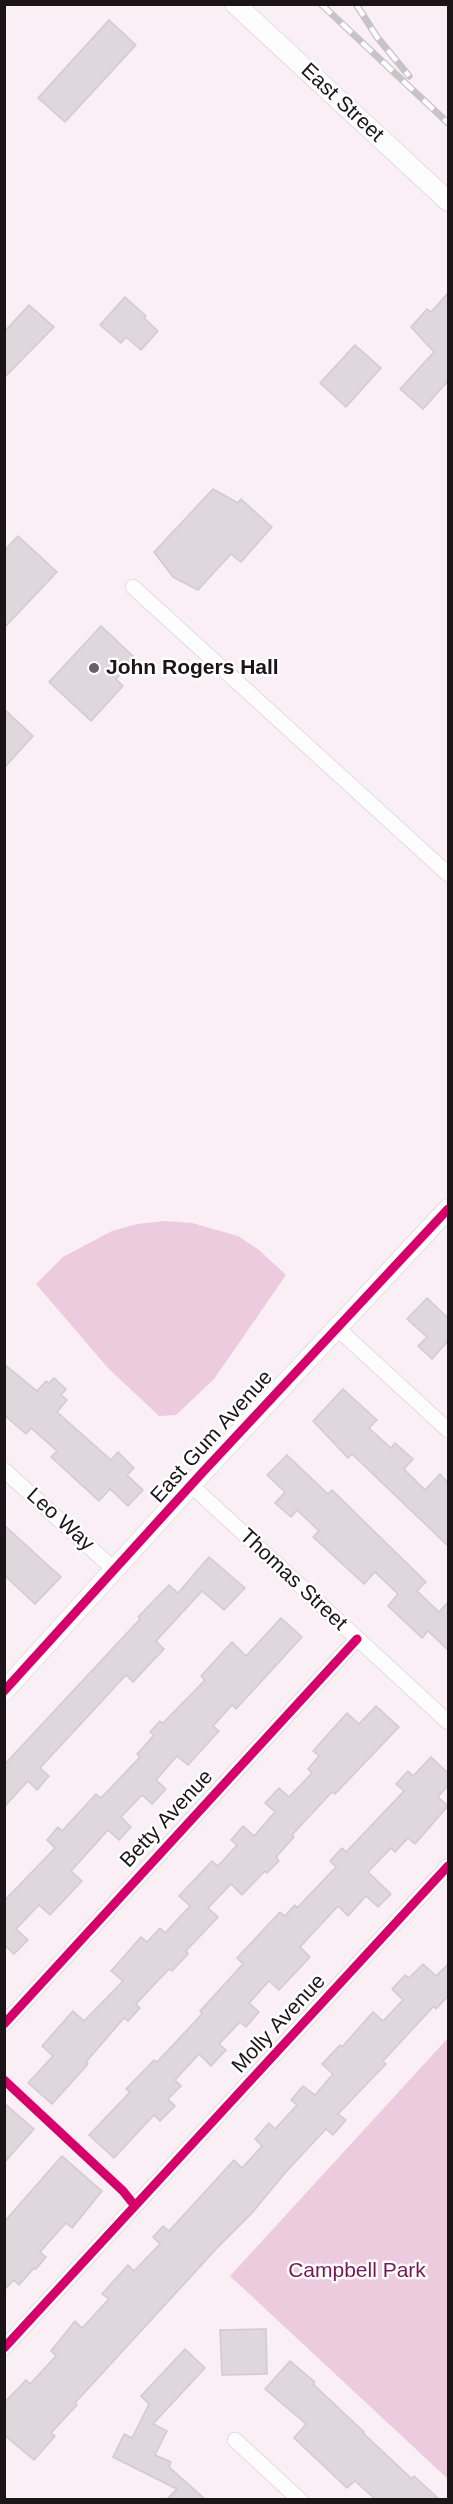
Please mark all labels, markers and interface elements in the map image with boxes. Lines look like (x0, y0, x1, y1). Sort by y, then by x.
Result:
street label: East Street (295, 58, 389, 148)
place label: John Rogers Hall (106, 655, 279, 681)
marker: John Rogers Hall (87, 661, 101, 675)
street label: East Gum Avenue (146, 1365, 278, 1509)
street label: Leo Way (21, 1483, 99, 1557)
street label: Thomas Street (234, 1524, 352, 1636)
street label: Betty Avenue (115, 1765, 219, 1873)
street label: Molly Avenue (227, 1969, 331, 2079)
park label: Campbell Park (288, 2258, 426, 2284)

